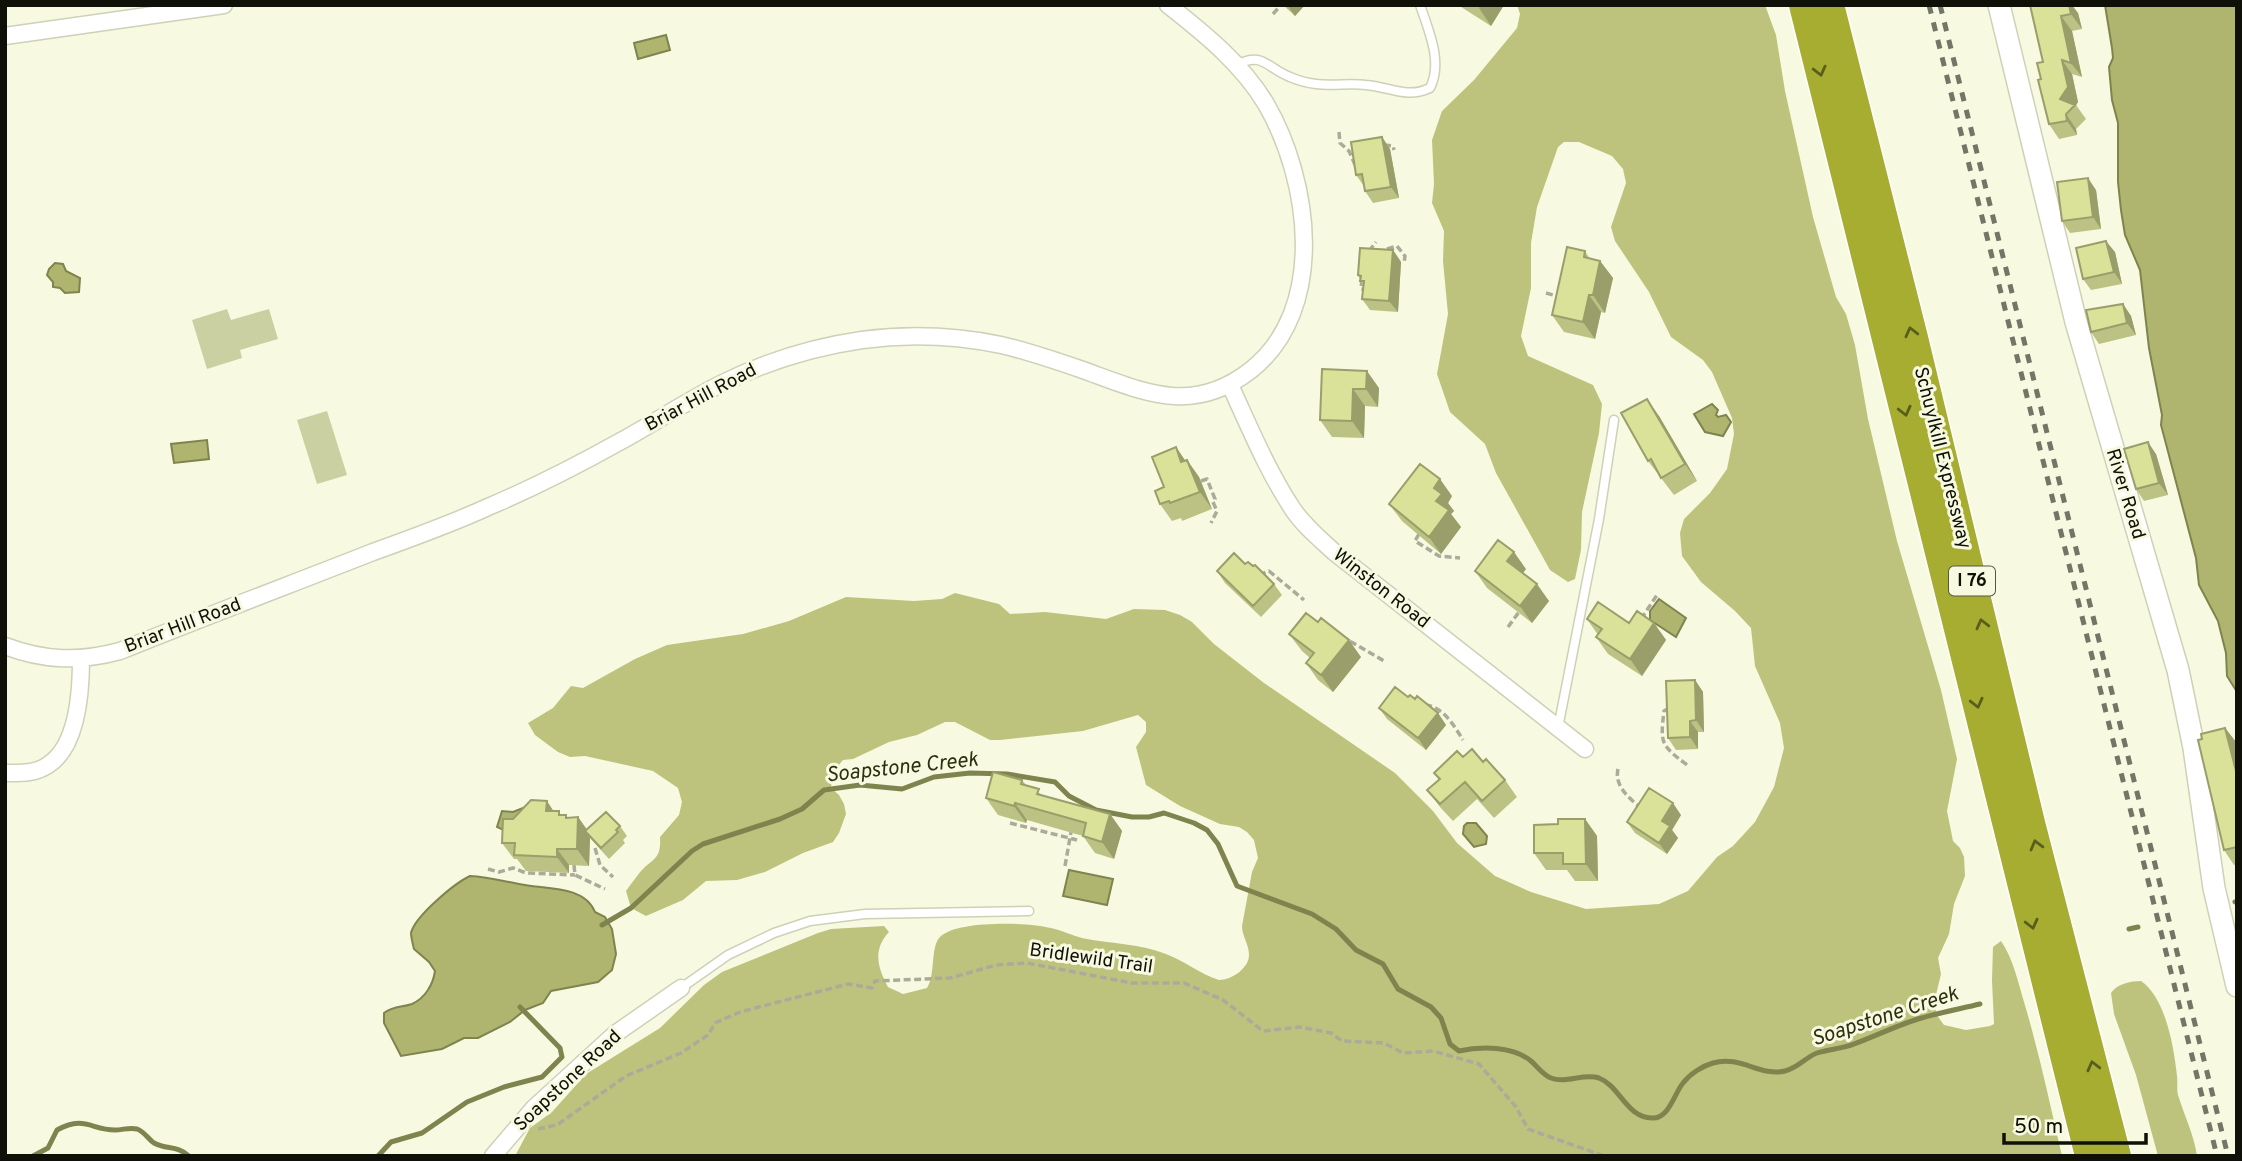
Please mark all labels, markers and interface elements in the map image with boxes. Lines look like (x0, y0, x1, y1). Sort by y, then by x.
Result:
one-way arrow (1812, 65, 1826, 77)
one-way arrow (1905, 326, 1919, 338)
street label: Briar Hill Road (641, 358, 761, 438)
street label: Schuylkill Expressway (1908, 365, 1976, 551)
one-way arrow (1896, 405, 1911, 417)
street label: River Road (2100, 446, 2150, 542)
street label: Winston Road (1328, 544, 1434, 634)
road number: I 76 (1949, 566, 1995, 596)
street label: Briar Hill Road (121, 593, 245, 659)
one-way arrow (1976, 619, 1990, 631)
one-way arrow (1969, 697, 1983, 709)
water label: Soapstone Creek (825, 747, 980, 789)
one-way arrow (2030, 840, 2044, 852)
one-way arrow (2024, 918, 2038, 930)
street label: Bridlewild Trail (1028, 938, 1154, 980)
water label: Soapstone Creek (1808, 980, 1962, 1053)
street label: Soapstone Road (509, 1025, 627, 1137)
one-way arrow (2087, 1060, 2101, 1072)
scale bar (2004, 1102, 2146, 1146)
text: 50 m (2014, 1114, 2063, 1141)

